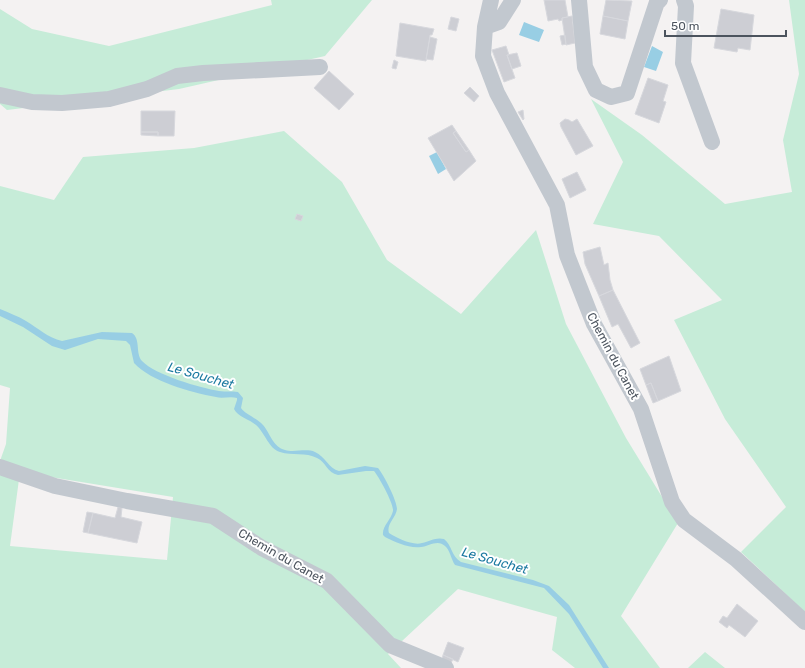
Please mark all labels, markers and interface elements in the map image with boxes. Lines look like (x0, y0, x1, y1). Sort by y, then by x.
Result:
scale bar (665, 12, 786, 38)
text: 50 m (671, 19, 699, 33)
street label: Chemin du Canet (584, 310, 642, 402)
water label: Le Souchet (166, 359, 237, 392)
street label: Chemin du Canet (236, 526, 326, 586)
water label: Le Souchet (460, 544, 531, 577)

